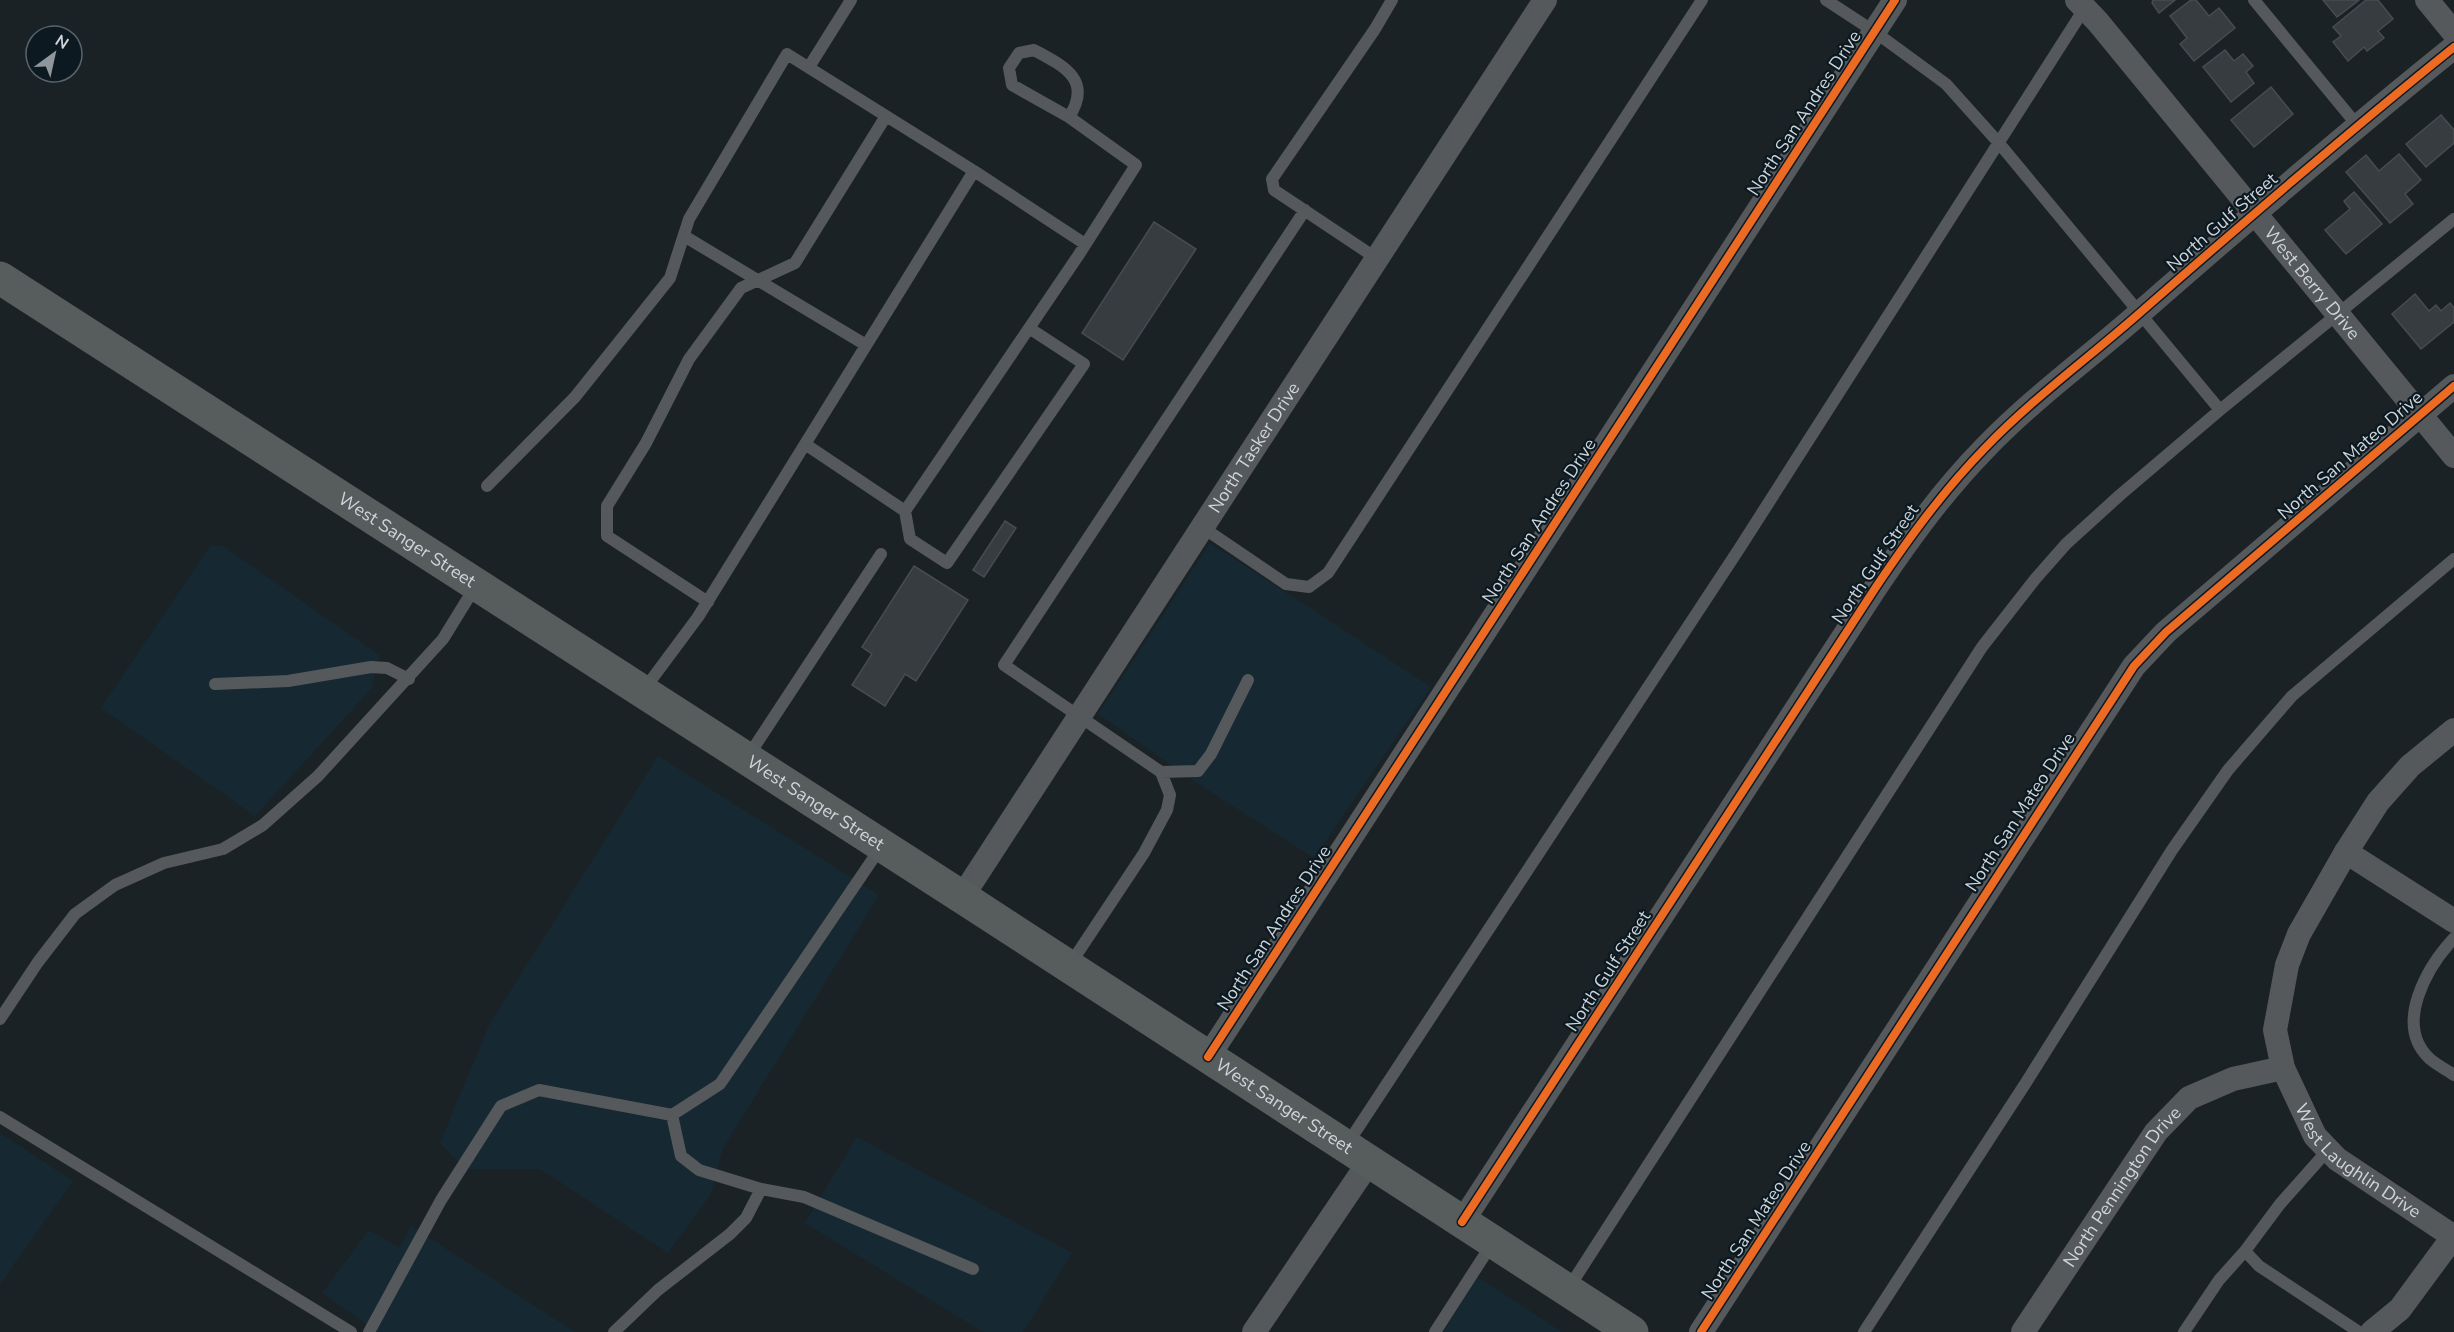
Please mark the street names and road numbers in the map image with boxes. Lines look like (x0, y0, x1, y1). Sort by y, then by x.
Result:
street label: North San Andres Drive (1741, 26, 1867, 200)
street label: North Gulf Street (2161, 167, 2283, 277)
street label: West Berry Drive (2259, 221, 2366, 345)
street label: North Tasker Drive (1203, 378, 1305, 518)
street label: North San Mateo Drive (2272, 385, 2428, 525)
street label: North San Andres Drive (1476, 434, 1602, 608)
street label: West Sanger Street (334, 487, 481, 593)
street label: North Gulf Street (1826, 499, 1924, 629)
street label: North San Mateo Drive (1960, 728, 2080, 896)
street label: West Sanger Street (742, 750, 890, 856)
street label: North San Andres Drive (1211, 841, 1337, 1015)
street label: North Gulf Street (1560, 905, 1656, 1036)
street label: West Sanger Street (1211, 1053, 1358, 1160)
street label: West Laughlin Drive (2289, 1099, 2426, 1224)
street label: North Pennington Drive (2057, 1101, 2187, 1272)
street label: North San Mateo Drive (1696, 1136, 1816, 1304)

